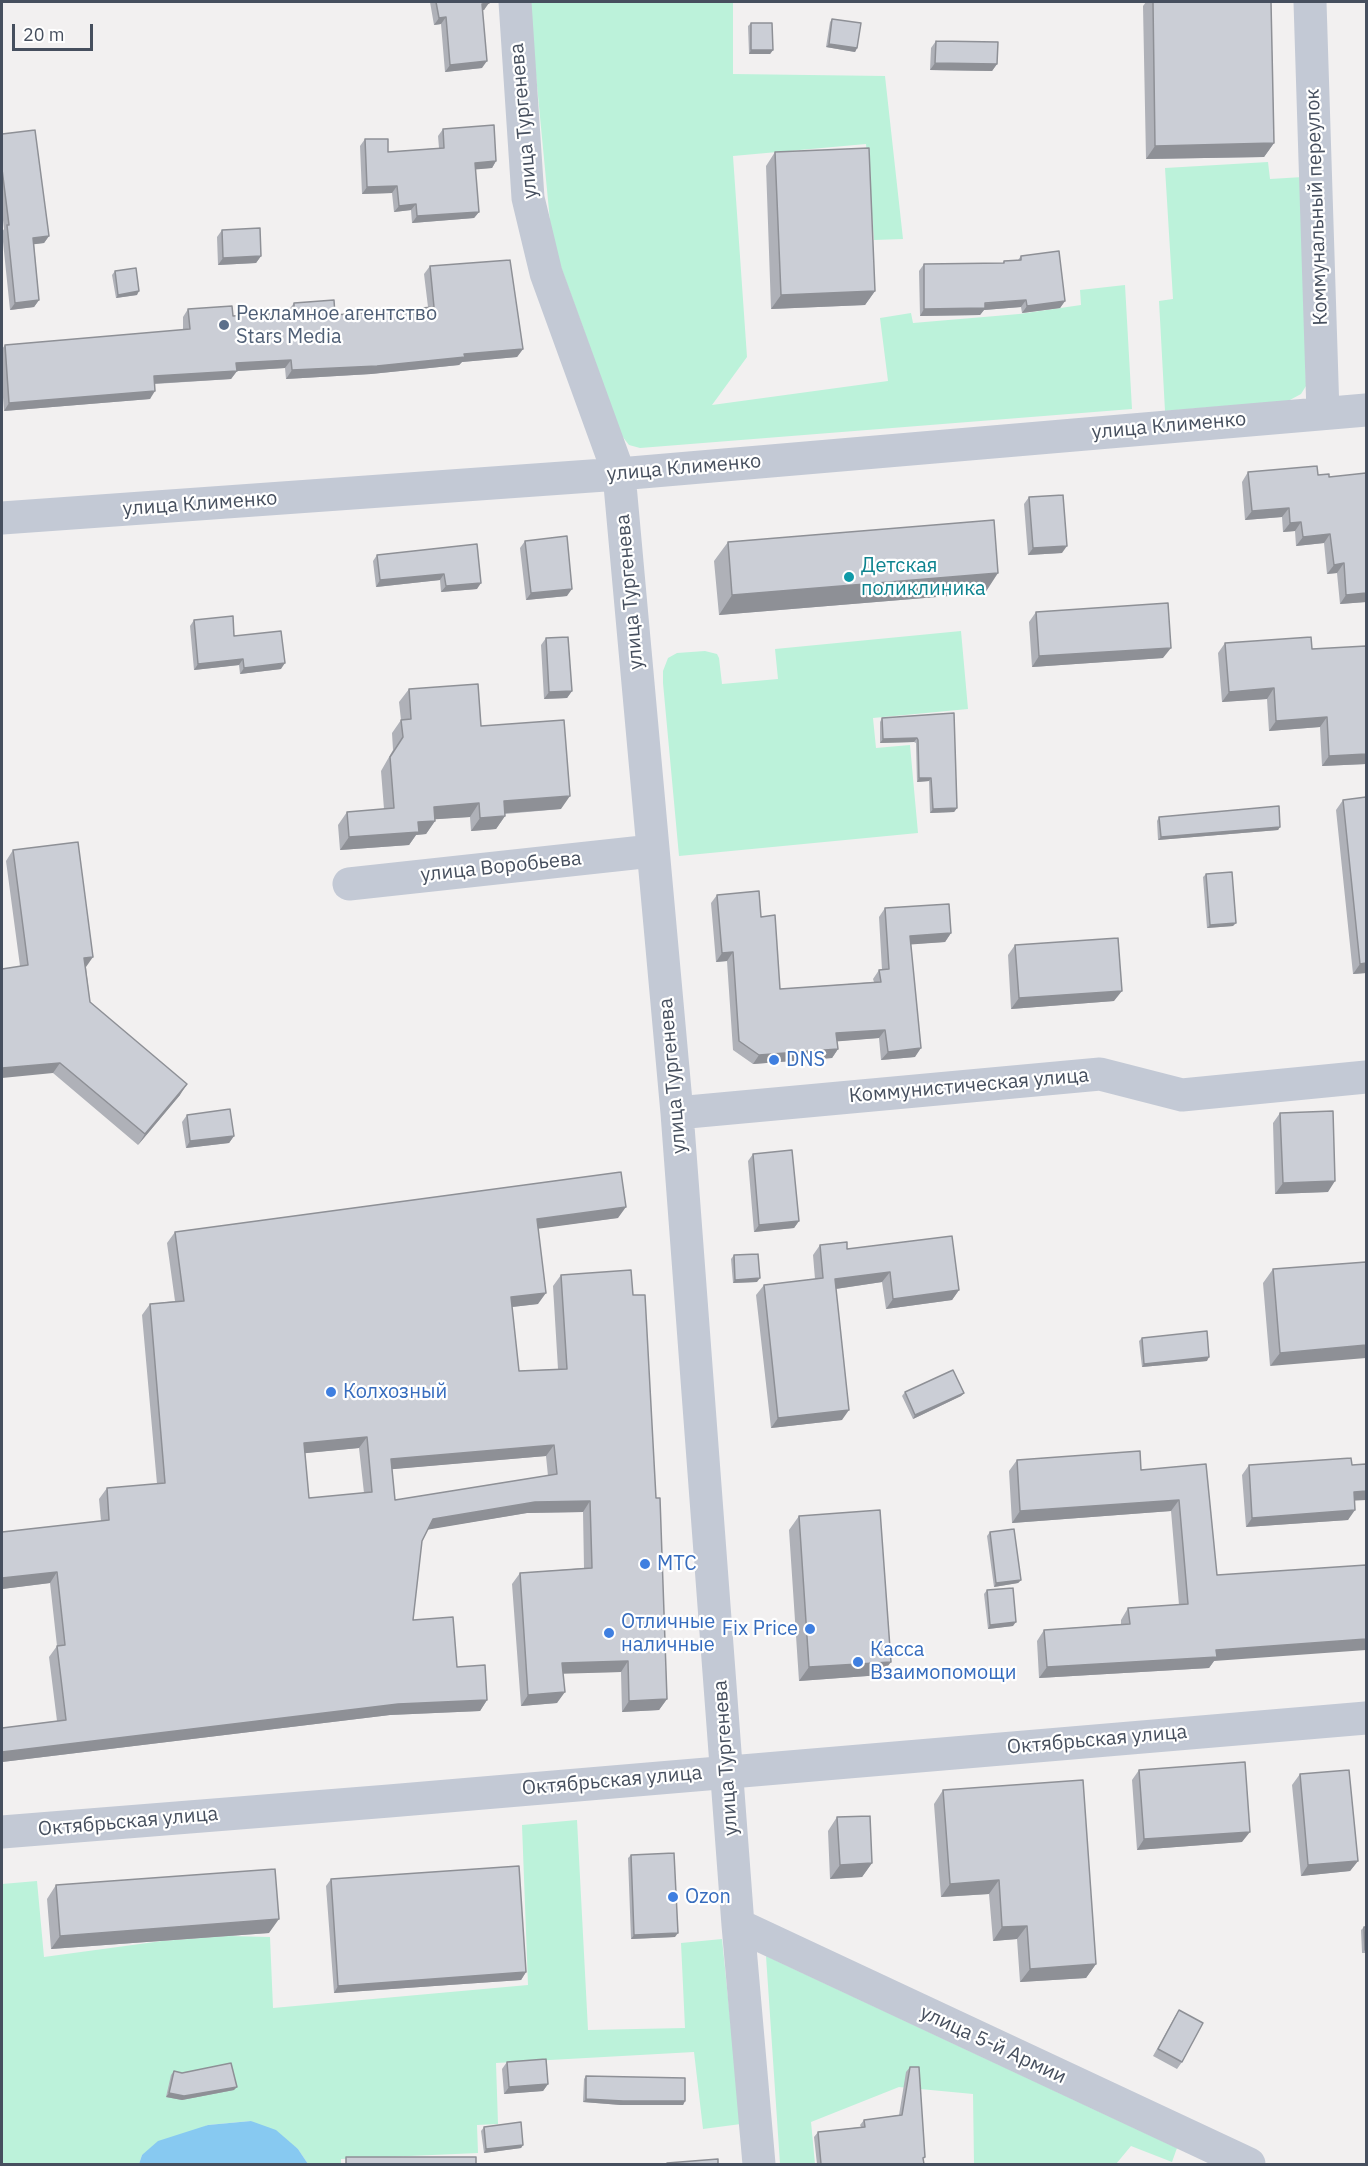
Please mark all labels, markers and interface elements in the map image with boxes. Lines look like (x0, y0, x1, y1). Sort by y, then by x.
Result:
scale bar (15, 12, 96, 50)
text: 20 m (23, 23, 65, 46)
street label: улица Тургенева (505, 42, 543, 200)
street label: Коммунальный переулок (1301, 88, 1333, 326)
place label: Рекламное агентство Stars Media (236, 302, 437, 349)
marker: Рекламное агентство Stars Media (217, 318, 231, 332)
street label: улица Клименко (1091, 407, 1247, 445)
street label: улица Клименко (606, 449, 762, 487)
street label: улица Клименко (122, 487, 278, 521)
street label: улица Тургенева (611, 513, 649, 671)
place label: Детская поликлиника (861, 554, 986, 601)
marker: Детская поликлиника (842, 570, 856, 584)
street label: улица Воробьева (419, 847, 583, 887)
street label: улица Тургенева (654, 997, 692, 1155)
place label: DNS (786, 1048, 825, 1072)
marker: DNS (767, 1053, 781, 1067)
street label: Коммунистическая улица (848, 1064, 1090, 1108)
place label: Колхозный (343, 1380, 447, 1404)
marker: Колхозный (324, 1385, 338, 1399)
place label: МТС (657, 1552, 697, 1576)
marker: МТС (638, 1557, 652, 1571)
place label: Отличные наличные (621, 1610, 715, 1657)
place label: Fix Price (722, 1617, 798, 1641)
marker: Fix Price (803, 1622, 817, 1636)
marker: Отличные наличные (602, 1626, 616, 1640)
place label: Касса Взаимопомощи (870, 1638, 1016, 1685)
marker: Касса Взаимопомощи (851, 1655, 865, 1669)
street label: улица Тургенева (709, 1679, 743, 1837)
street label: Октябрьская улица (1006, 1720, 1188, 1760)
street label: Октябрьская улица (521, 1761, 703, 1801)
street label: Октябрьская улица (37, 1802, 219, 1842)
place label: Ozon (685, 1885, 731, 1909)
marker: Ozon (666, 1890, 680, 1904)
street label: улица 5-й Армии (916, 2001, 1070, 2089)

